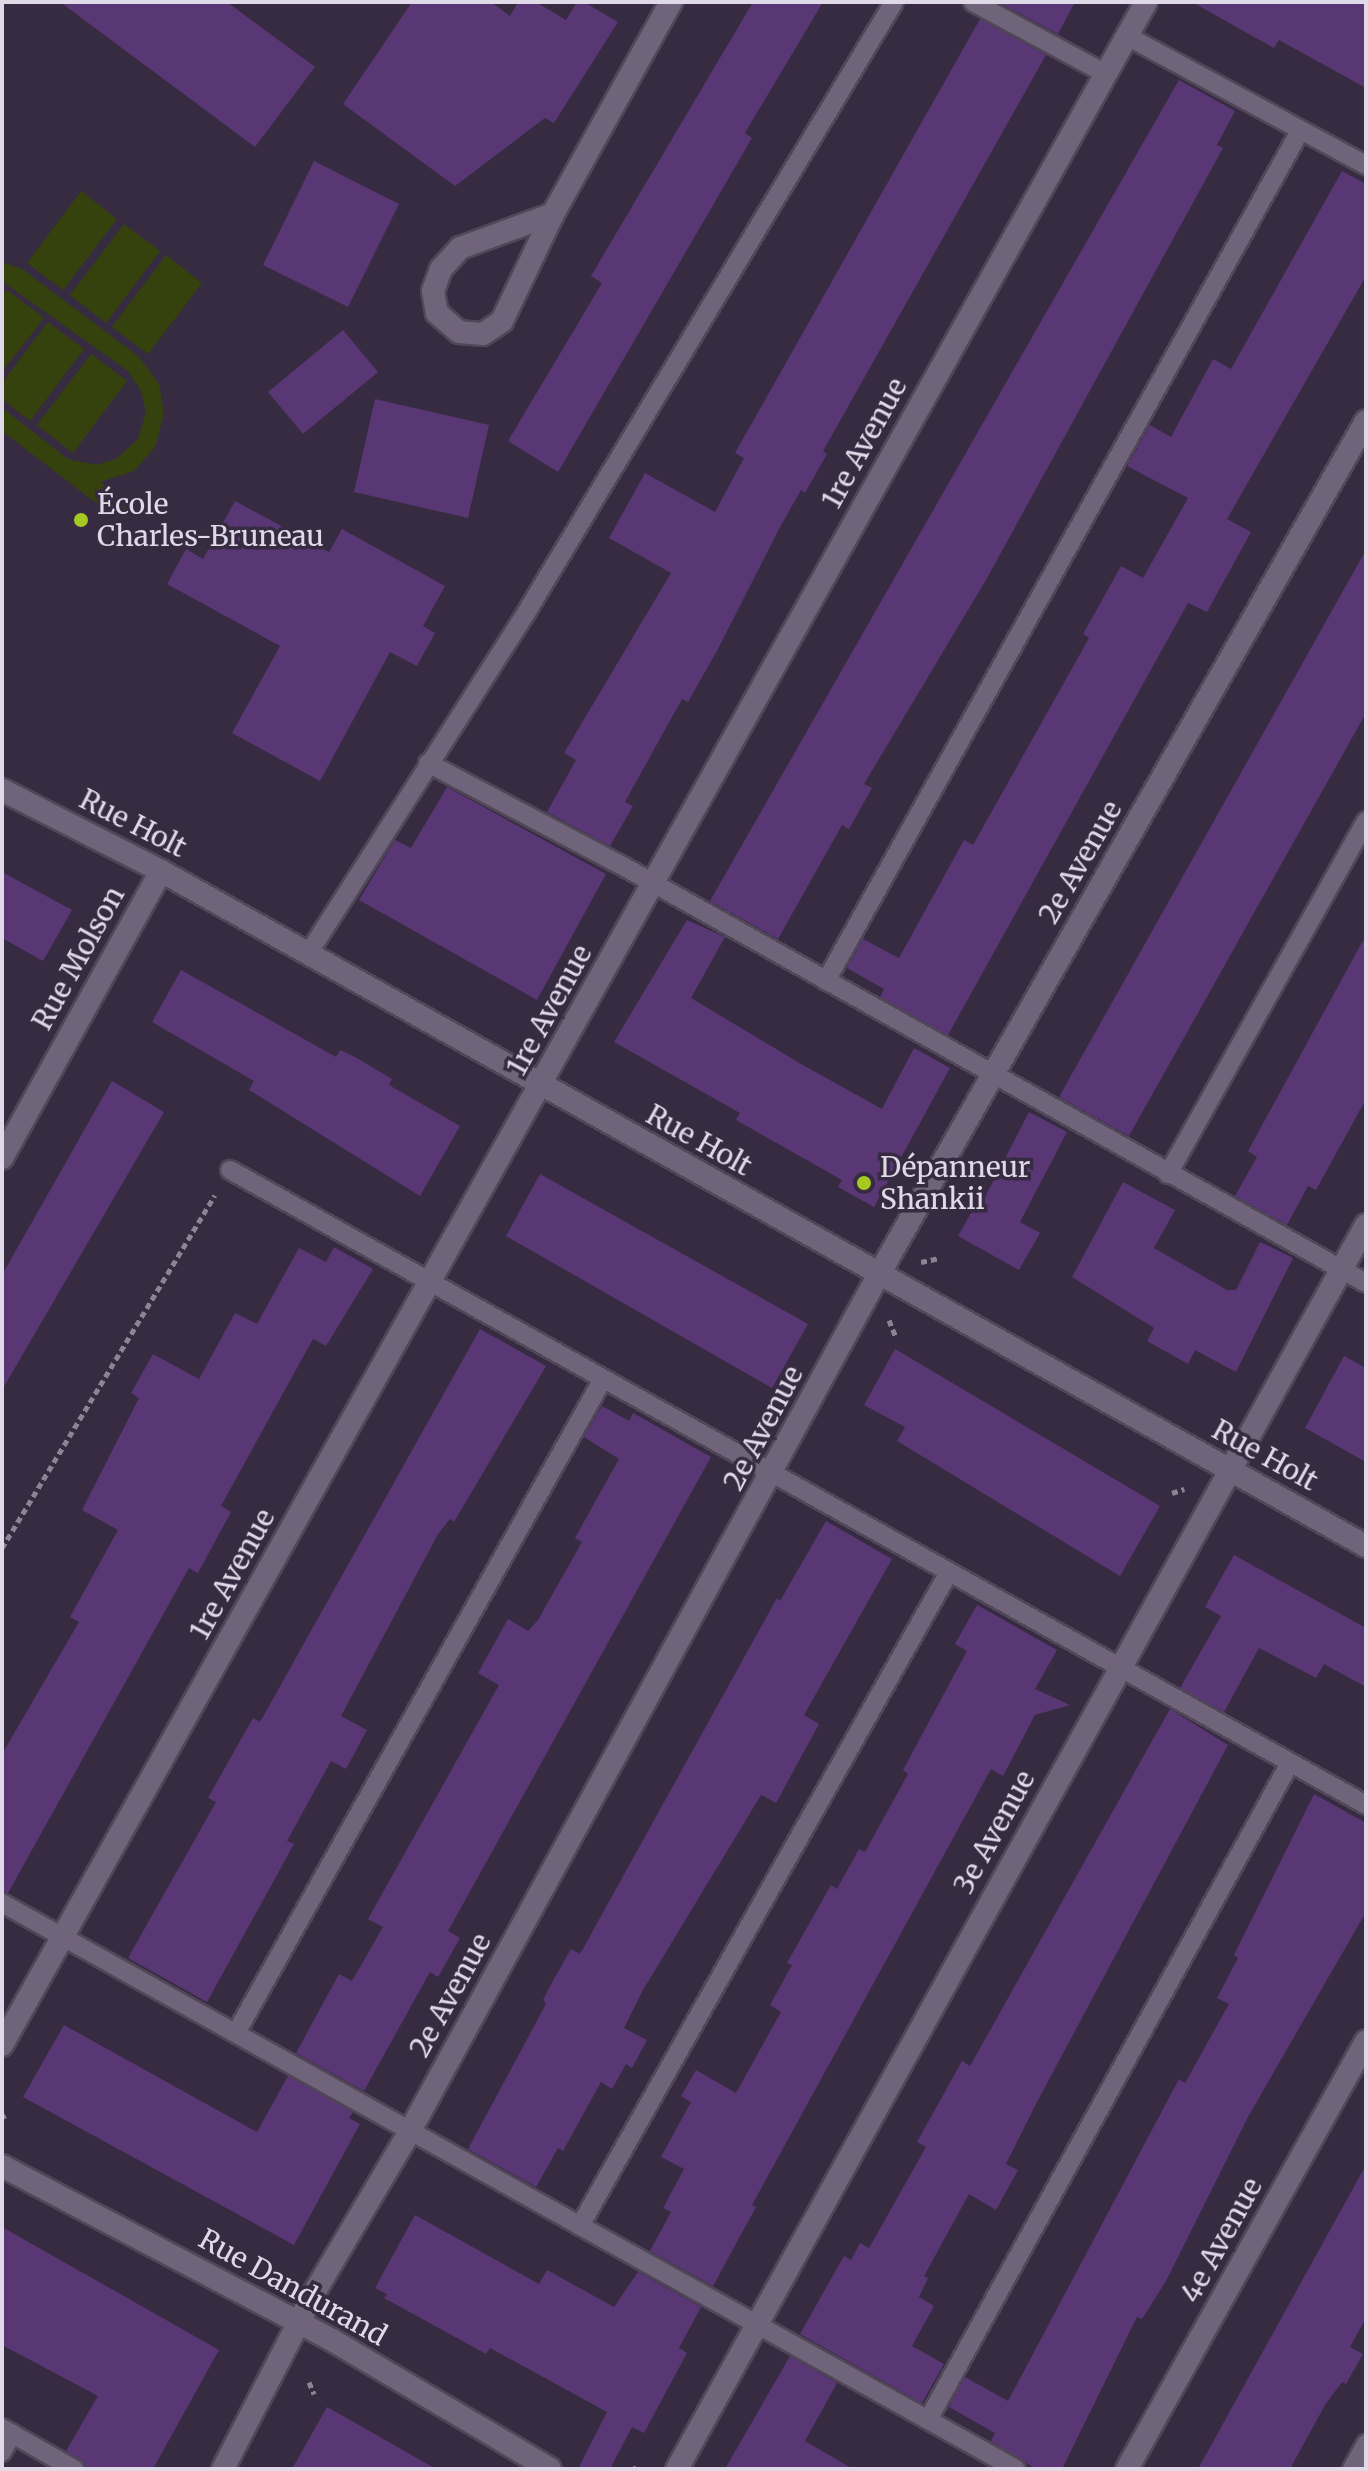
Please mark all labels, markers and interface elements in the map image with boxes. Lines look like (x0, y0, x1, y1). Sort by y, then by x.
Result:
street label: 1re Avenue (814, 372, 914, 514)
place label: École Charles-Bruneau (97, 487, 324, 553)
marker: École Charles-Bruneau (72, 511, 90, 529)
street label: Rue Holt (74, 782, 192, 864)
street label: 2e Avenue (1031, 795, 1129, 929)
street label: Rue Molson (25, 880, 131, 1036)
street label: 1re Avenue (499, 939, 599, 1081)
street label: Rue Holt (641, 1097, 757, 1183)
place label: Dépanneur Shankii (880, 1150, 1030, 1216)
marker: Dépanneur Shankii (855, 1174, 873, 1192)
street label: 2e Avenue (716, 1360, 810, 1496)
street label: Rue Holt (1207, 1412, 1323, 1498)
street label: 1re Avenue (182, 1503, 282, 1645)
street label: 3e Avenue (946, 1765, 1042, 1899)
street label: 2e Avenue (402, 1927, 498, 2063)
street label: 4e Avenue (1173, 2172, 1269, 2308)
street label: Rue Dandurand (193, 2222, 393, 2352)

